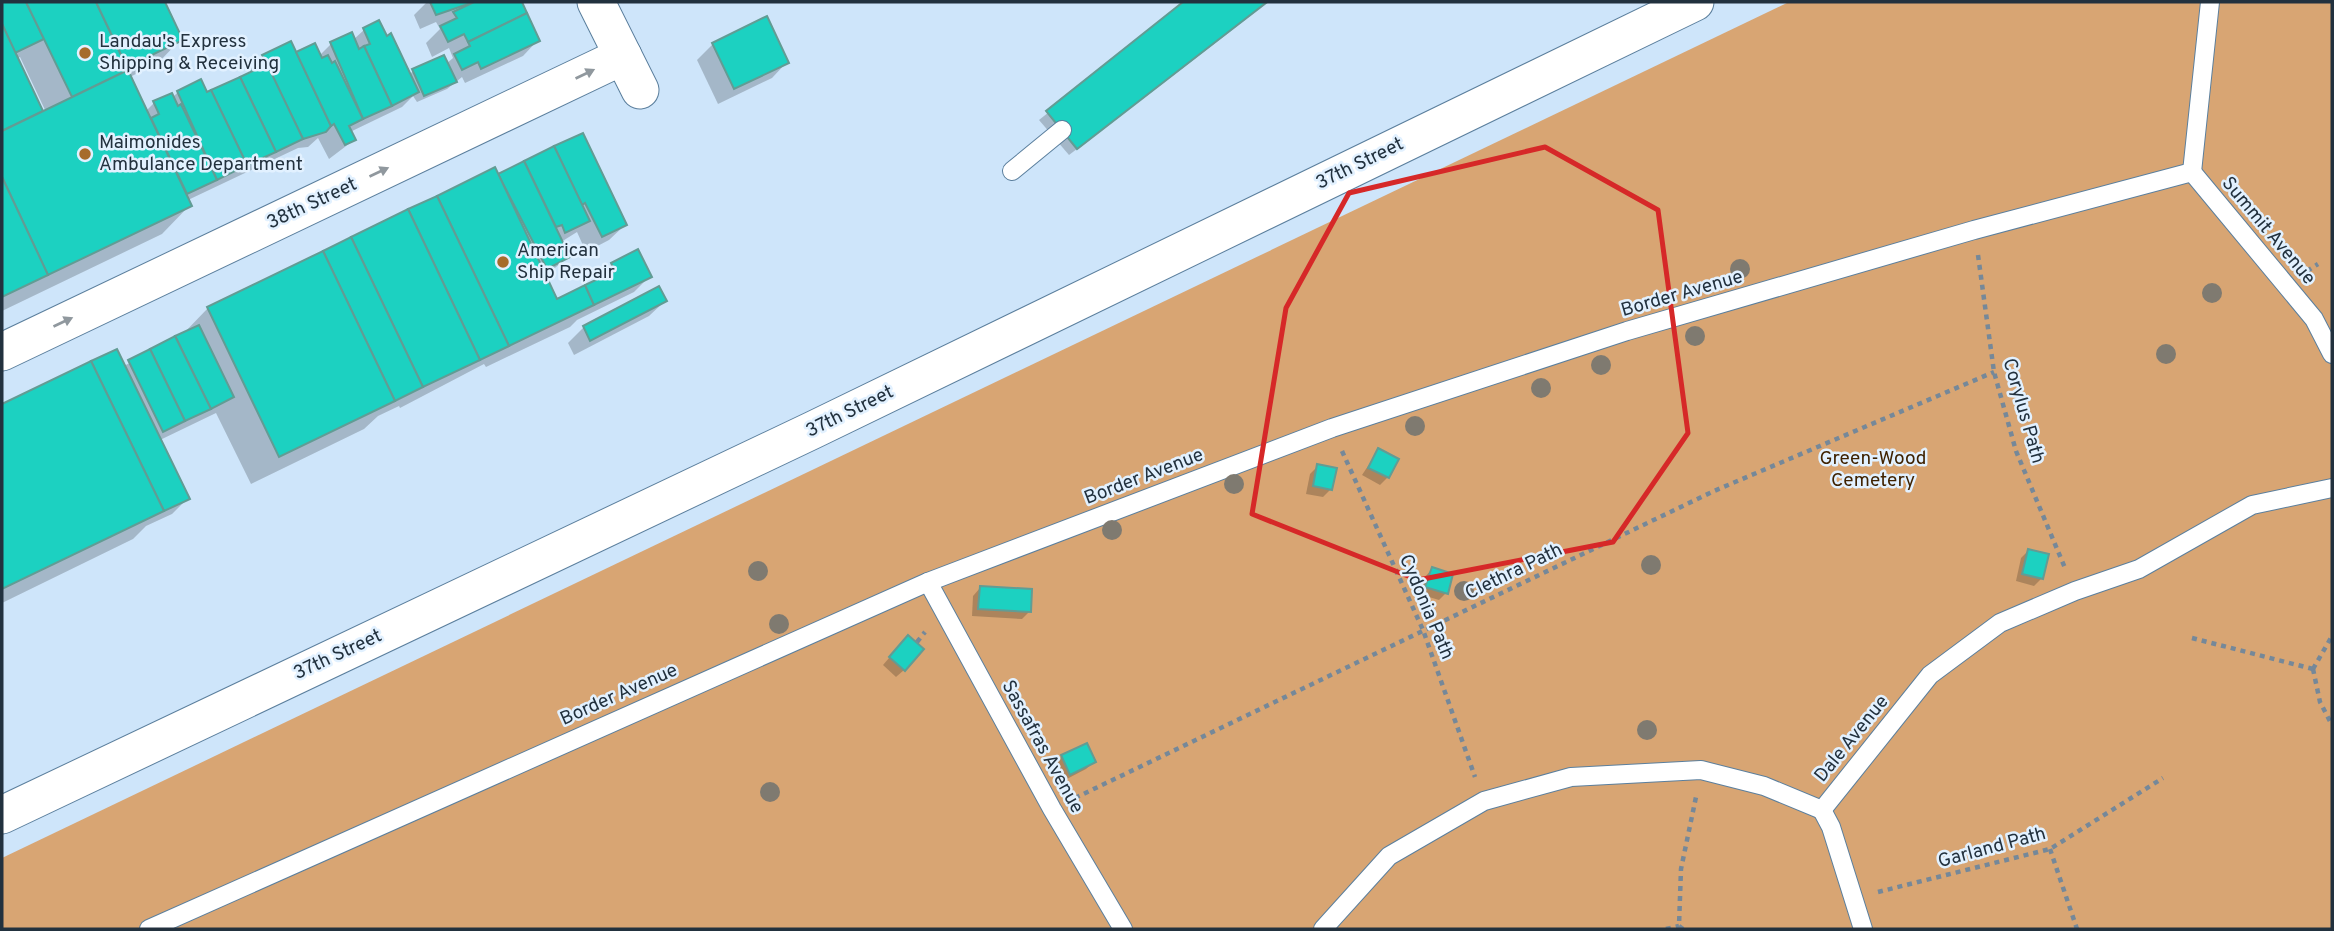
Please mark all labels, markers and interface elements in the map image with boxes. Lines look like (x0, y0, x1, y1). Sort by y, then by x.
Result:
place label: Landau's Express Shipping & Receiving (99, 30, 279, 76)
marker: Landau's Express Shipping & Receiving (77, 45, 93, 61)
one-way arrow (575, 68, 595, 80)
place label: Maimonides Ambulance Department (99, 131, 303, 177)
street label: 37th Street (1312, 132, 1408, 196)
marker: Maimonides Ambulance Department (77, 146, 93, 162)
one-way arrow (369, 166, 389, 178)
street label: Summit Avenue (2216, 172, 2320, 290)
street label: 38th Street (263, 173, 361, 235)
place label: American Ship Repair (517, 239, 615, 285)
marker: American Ship Repair (495, 254, 511, 270)
street label: Border Avenue (1618, 265, 1746, 323)
one-way arrow (53, 317, 73, 328)
street label: Corylus Path (1997, 356, 2049, 466)
street label: 37th Street (802, 380, 898, 444)
street label: Border Avenue (1081, 443, 1207, 511)
park label: Green-Wood Cemetery (1819, 447, 1927, 493)
street label: Clethra Path (1461, 538, 1567, 606)
street label: Cydonia Path (1393, 551, 1459, 663)
street label: 37th Street (290, 624, 386, 686)
street label: Border Avenue (557, 658, 681, 732)
street label: Sassafras Avenue (996, 676, 1088, 818)
street label: Dale Avenue (1810, 691, 1894, 787)
street label: Garland Path (1935, 822, 2049, 874)

